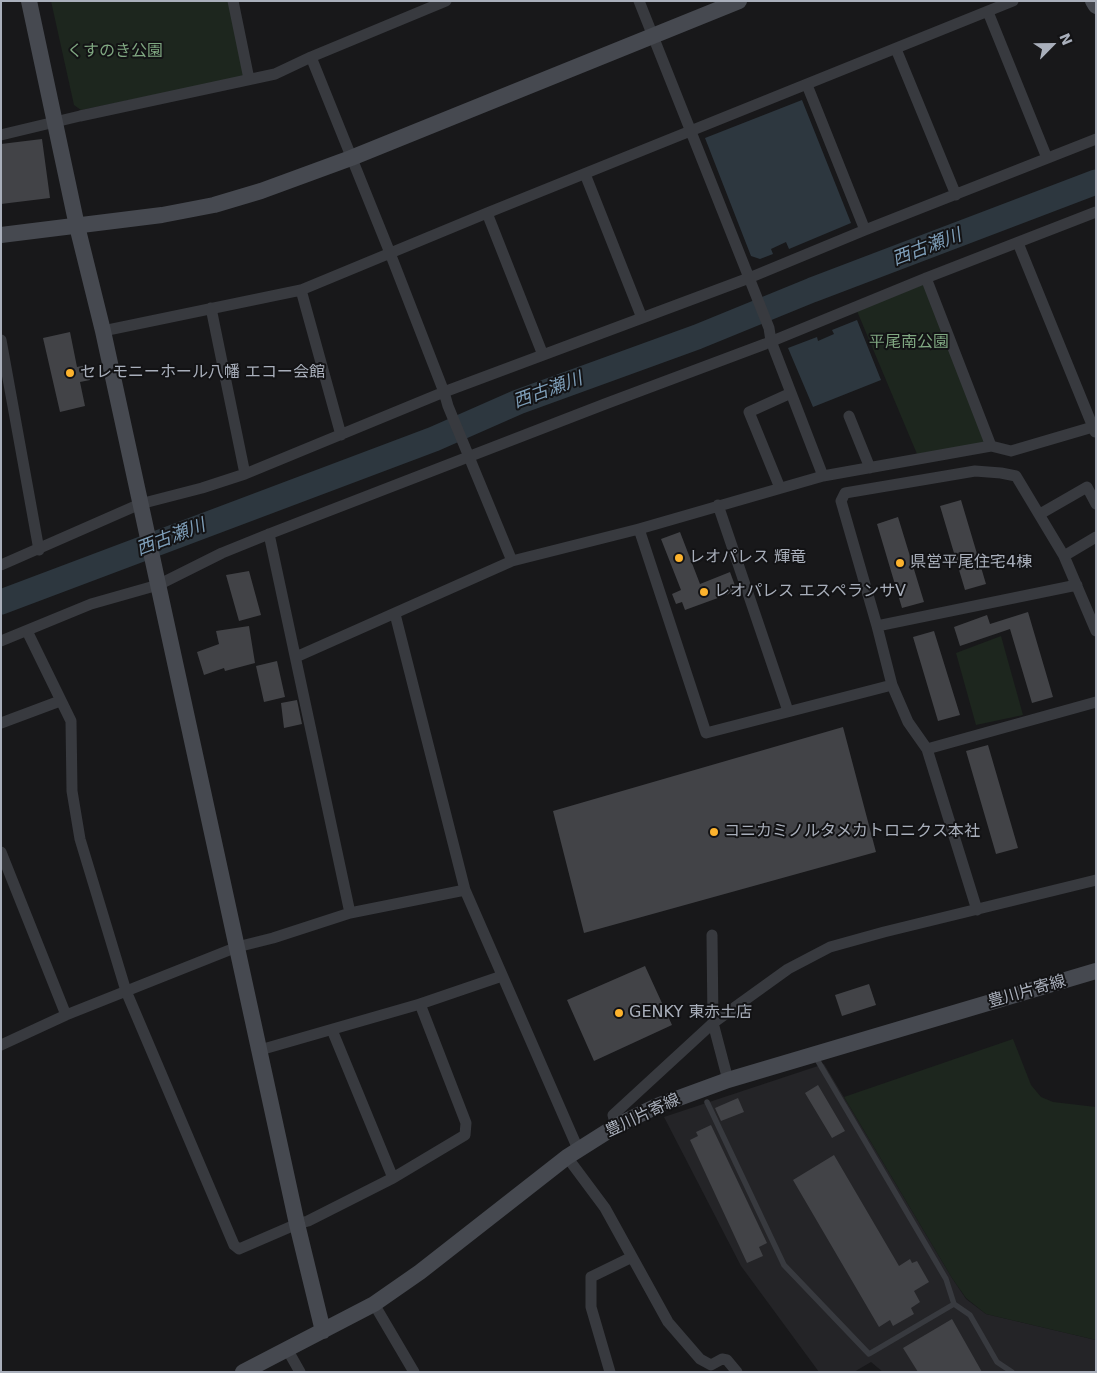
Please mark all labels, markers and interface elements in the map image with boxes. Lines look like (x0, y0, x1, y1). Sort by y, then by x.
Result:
north arrow (1027, 20, 1077, 70)
text: N (1056, 31, 1075, 48)
park label: くすのき公園 (67, 42, 163, 62)
water label: 西古瀬川 (890, 225, 964, 271)
park label: 平尾南公園 (869, 333, 949, 353)
place label: セレモニーホール八幡 エコー会館 (80, 363, 325, 383)
marker: セレモニーホール八幡 エコー会館 (64, 367, 76, 379)
water label: 西古瀬川 (510, 369, 586, 413)
water label: 西古瀬川 (134, 515, 208, 561)
place label: レオパレス 輝竜 (689, 548, 806, 568)
marker: レオパレス 輝竜 (673, 552, 685, 564)
place label: 県営平尾住宅4棟 (910, 553, 1032, 573)
marker: 県営平尾住宅4棟 (894, 557, 906, 569)
place label: レオパレス エスペランサⅤ (714, 582, 906, 602)
marker: レオパレス エスペランサⅤ (698, 586, 710, 598)
place label: コニカミノルタメカトロニクス本社 (724, 822, 980, 842)
marker: コニカミノルタメカトロニクス本社 (708, 826, 720, 838)
street label: 豊川片寄線 (986, 972, 1068, 1012)
place label: GENKY 東赤土店 (629, 1003, 752, 1023)
marker: GENKY 東赤土店 (613, 1007, 625, 1019)
street label: 豊川片寄線 (603, 1090, 683, 1142)

